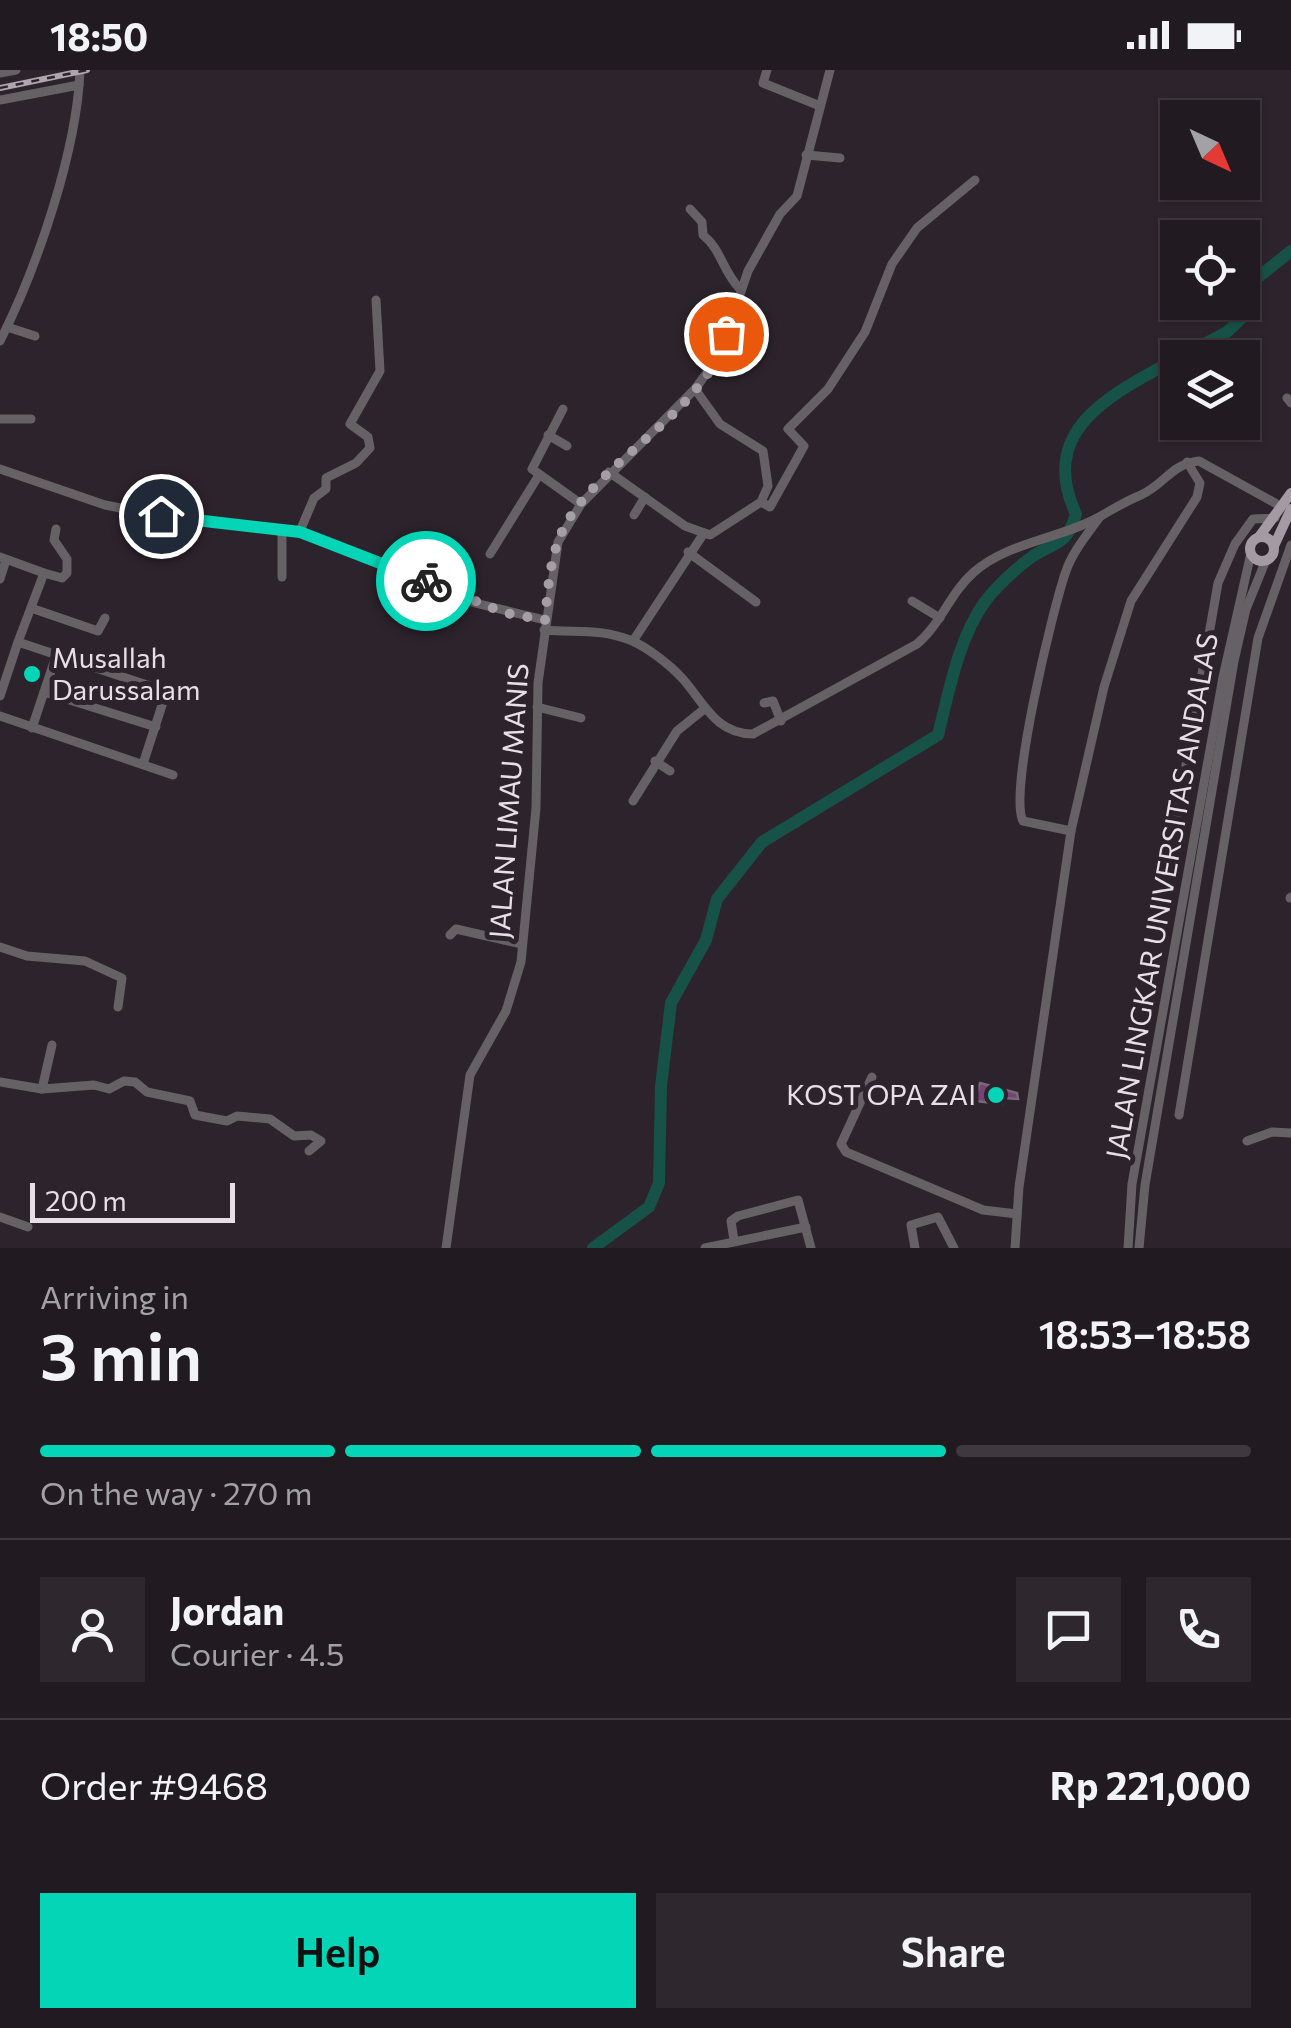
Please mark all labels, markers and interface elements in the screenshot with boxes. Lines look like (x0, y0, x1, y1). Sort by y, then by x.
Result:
text: 18:50 (50, 12, 148, 59)
north arrow (1160, 100, 1260, 200)
map controls (1160, 100, 1260, 440)
button: locate (1160, 220, 1260, 320)
pin (684, 292, 769, 377)
icon: bag (699, 307, 754, 362)
button: layers (1160, 340, 1260, 440)
pin (119, 474, 204, 559)
icon: home (134, 489, 189, 544)
courier (376, 531, 476, 631)
icon: bike (399, 554, 454, 609)
street label: JALAN LINGKAR UNIVERSITAS ANDALAS (1098, 630, 1224, 1161)
place label: Musallah Darussalam (52, 640, 200, 706)
street label: JALAN LIMAU MANIS (481, 662, 535, 940)
marker: Musallah Darussalam (21, 663, 43, 685)
place label: KOST OPA ZAI (786, 1077, 976, 1111)
marker: KOST OPA ZAI (985, 1084, 1007, 1106)
scale bar (30, 1178, 235, 1222)
text: 200 m (45, 1183, 127, 1217)
text: Arriving in (40, 1276, 189, 1316)
text: 18:53–18:58 (1039, 1310, 1251, 1357)
text: 3 min (40, 1314, 202, 1393)
text: On the way · 270 m (40, 1472, 313, 1512)
button: person (40, 1577, 145, 1682)
button: chat (1016, 1577, 1121, 1682)
button: phone (1146, 1577, 1251, 1682)
text: Jordan (170, 1586, 284, 1633)
text: Courier · 4.5 (170, 1633, 344, 1673)
text: Order #9468 (40, 1761, 268, 1808)
text: Rp 221,000 (1050, 1761, 1251, 1808)
button: Help (40, 1893, 636, 2008)
button: Share (656, 1893, 1251, 2008)

